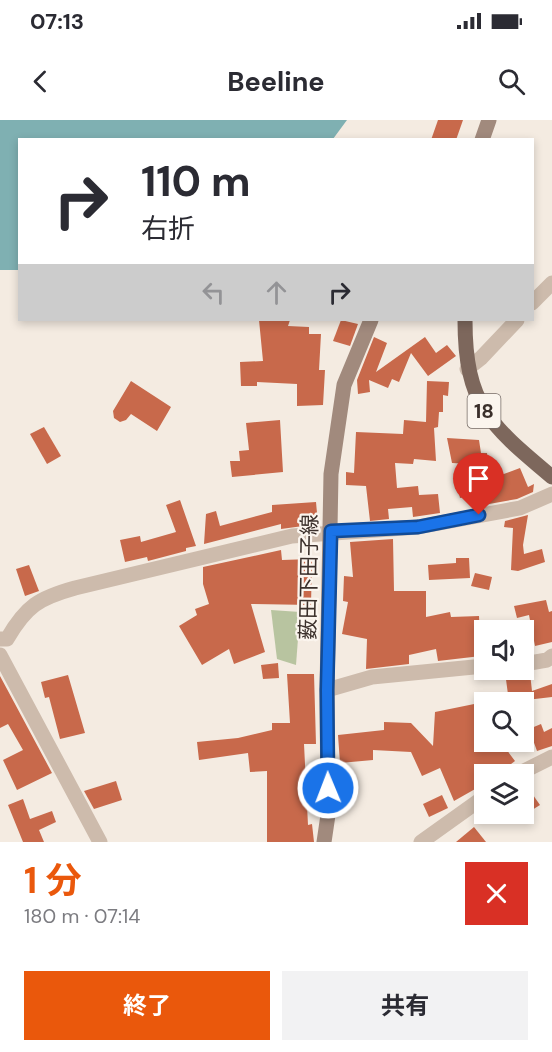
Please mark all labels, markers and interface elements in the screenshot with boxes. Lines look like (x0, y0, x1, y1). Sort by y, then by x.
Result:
text: 07:13 (30, 7, 84, 36)
text: Beeline (227, 64, 325, 99)
icon: back (24, 65, 57, 98)
icon: search (495, 65, 528, 98)
text: 110 m (141, 154, 251, 209)
icon: right (42, 162, 120, 240)
text: 右折 (141, 211, 195, 246)
icon: left (197, 276, 230, 309)
icon: ahead (260, 276, 293, 309)
icon: right (323, 276, 356, 309)
road number: 18 (468, 394, 500, 428)
pin (453, 453, 504, 515)
icon: arrive (462, 462, 495, 495)
street label: 薮田下田子線 (294, 514, 324, 640)
map controls (474, 620, 534, 824)
button: sound (474, 620, 534, 680)
button: search (474, 692, 534, 752)
position arrow (296, 756, 360, 820)
button: layers (474, 764, 534, 824)
text: 1 分 (24, 857, 82, 904)
button: close (465, 862, 528, 925)
text: 180 m · 07:14 (24, 903, 140, 929)
button: 終了 (24, 971, 270, 1040)
button: 共有 (282, 971, 528, 1040)

